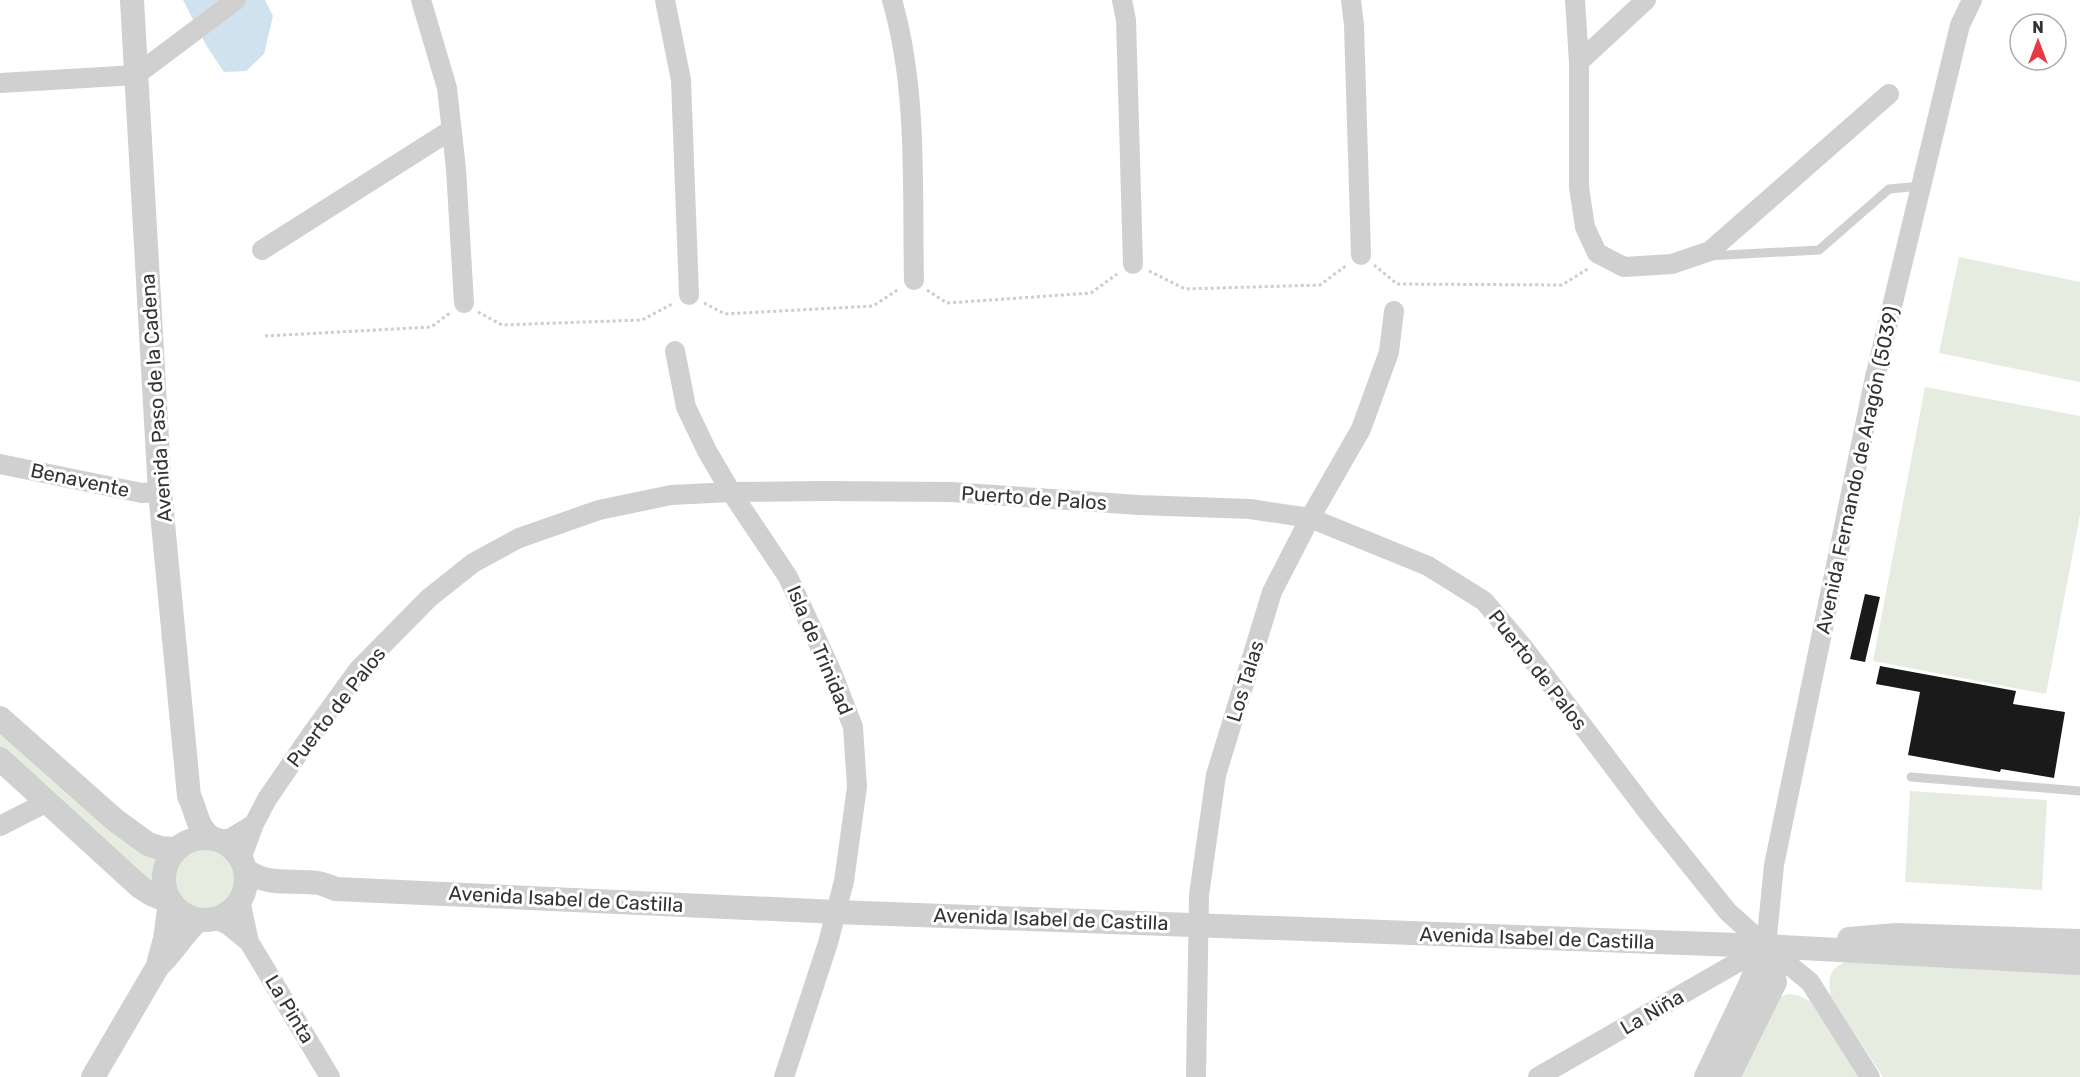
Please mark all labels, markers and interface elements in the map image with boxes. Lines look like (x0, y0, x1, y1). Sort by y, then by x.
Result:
north arrow (2008, 12, 2068, 72)
text: N (2032, 18, 2044, 37)
street label: Avenida Paso de la Cadena (135, 273, 177, 523)
street label: Avenida Fernando de Aragón (5039) (1811, 304, 1903, 636)
street label: Benavente (28, 458, 132, 502)
street label: Puerto de Palos (960, 481, 1108, 515)
street label: Isla de Trinidad (782, 582, 858, 718)
street label: Puerto de Palos (1484, 605, 1592, 735)
street label: Los Talas (1221, 637, 1269, 725)
street label: Puerto de Palos (282, 642, 390, 772)
street label: Avenida Isabel de Castilla (448, 881, 684, 917)
street label: Avenida Isabel de Castilla (933, 903, 1169, 935)
street label: Avenida Isabel de Castilla (1419, 922, 1655, 954)
street label: La Pinta (260, 970, 320, 1048)
street label: La Niña (1616, 984, 1688, 1040)

